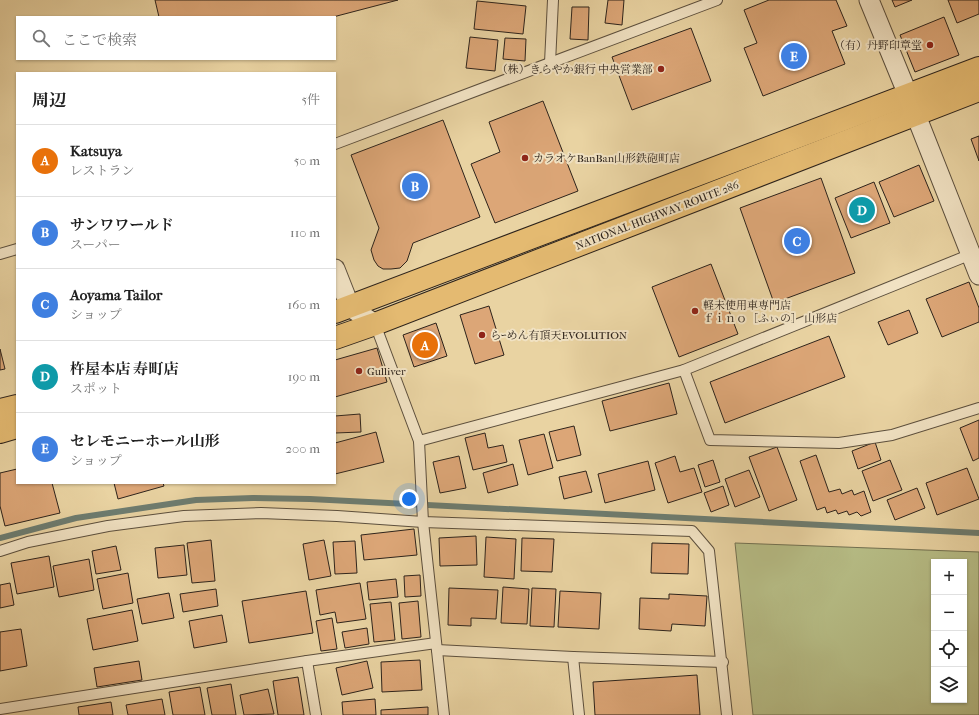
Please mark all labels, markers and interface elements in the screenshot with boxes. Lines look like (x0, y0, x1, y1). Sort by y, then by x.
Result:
search box (16, 16, 336, 60)
icon: search (30, 27, 52, 49)
text: ここで検索 (62, 31, 137, 49)
place label: （有）丹野印章堂 (834, 39, 922, 52)
marker: （有）丹野印章堂 (925, 40, 935, 50)
pin: E (781, 41, 807, 71)
place label: （株）きらやか銀行 中央営業部 (497, 63, 653, 76)
marker: （株）きらやか銀行 中央営業部 (656, 64, 666, 74)
text: 周辺 (32, 90, 66, 110)
text: 5件 (301, 92, 320, 107)
text: Katsuya (70, 142, 122, 160)
place label: カラオケBanBan山形鉄砲町店 (533, 152, 680, 165)
text: A (41, 153, 49, 168)
text: 50 m (294, 153, 320, 168)
marker: カラオケBanBan山形鉄砲町店 (520, 153, 530, 163)
text: レストラン (70, 163, 135, 178)
pin: B (402, 171, 428, 201)
street label: NATIONAL HIGHWAY ROUTE 286 (574, 178, 741, 253)
pin: D (849, 195, 875, 225)
text: サンワワールド (70, 216, 174, 234)
text: B (41, 225, 49, 240)
text: 110 m (290, 225, 320, 240)
pin: C (784, 226, 810, 256)
text: スーパー (70, 237, 121, 252)
text: Aoyama Tailor (70, 286, 162, 304)
text: C (41, 297, 49, 312)
text: 160 m (288, 297, 320, 312)
place label: 軽未使用車専門店 ｆｉｎｏ［ふぃの］ 山形店 (703, 299, 837, 325)
marker: 軽未使用車専門店 ｆｉｎｏ［ふぃの］ 山形店 (690, 306, 700, 316)
text: ショップ (70, 307, 122, 322)
place label: らｰめん有頂天EVOLUTION (490, 329, 628, 342)
pin: A (412, 330, 438, 360)
marker: らｰめん有頂天EVOLUTION (477, 330, 487, 340)
text: 杵屋本店 寿町店 (70, 360, 178, 378)
place label: Gulliver (367, 365, 406, 378)
marker: Gulliver (354, 366, 364, 376)
text: D (40, 369, 50, 384)
text: 190 m (288, 369, 320, 384)
text: スポット (70, 381, 122, 396)
text: セレモニーホール山形 (70, 432, 220, 450)
text: E (41, 441, 49, 456)
text: 200 m (285, 441, 320, 456)
text: ショップ (70, 453, 122, 468)
your location (399, 489, 419, 509)
map controls (931, 559, 967, 703)
button: + (931, 559, 967, 595)
button: − (931, 595, 967, 631)
button: locate (931, 631, 967, 667)
button: layers (931, 667, 967, 703)

